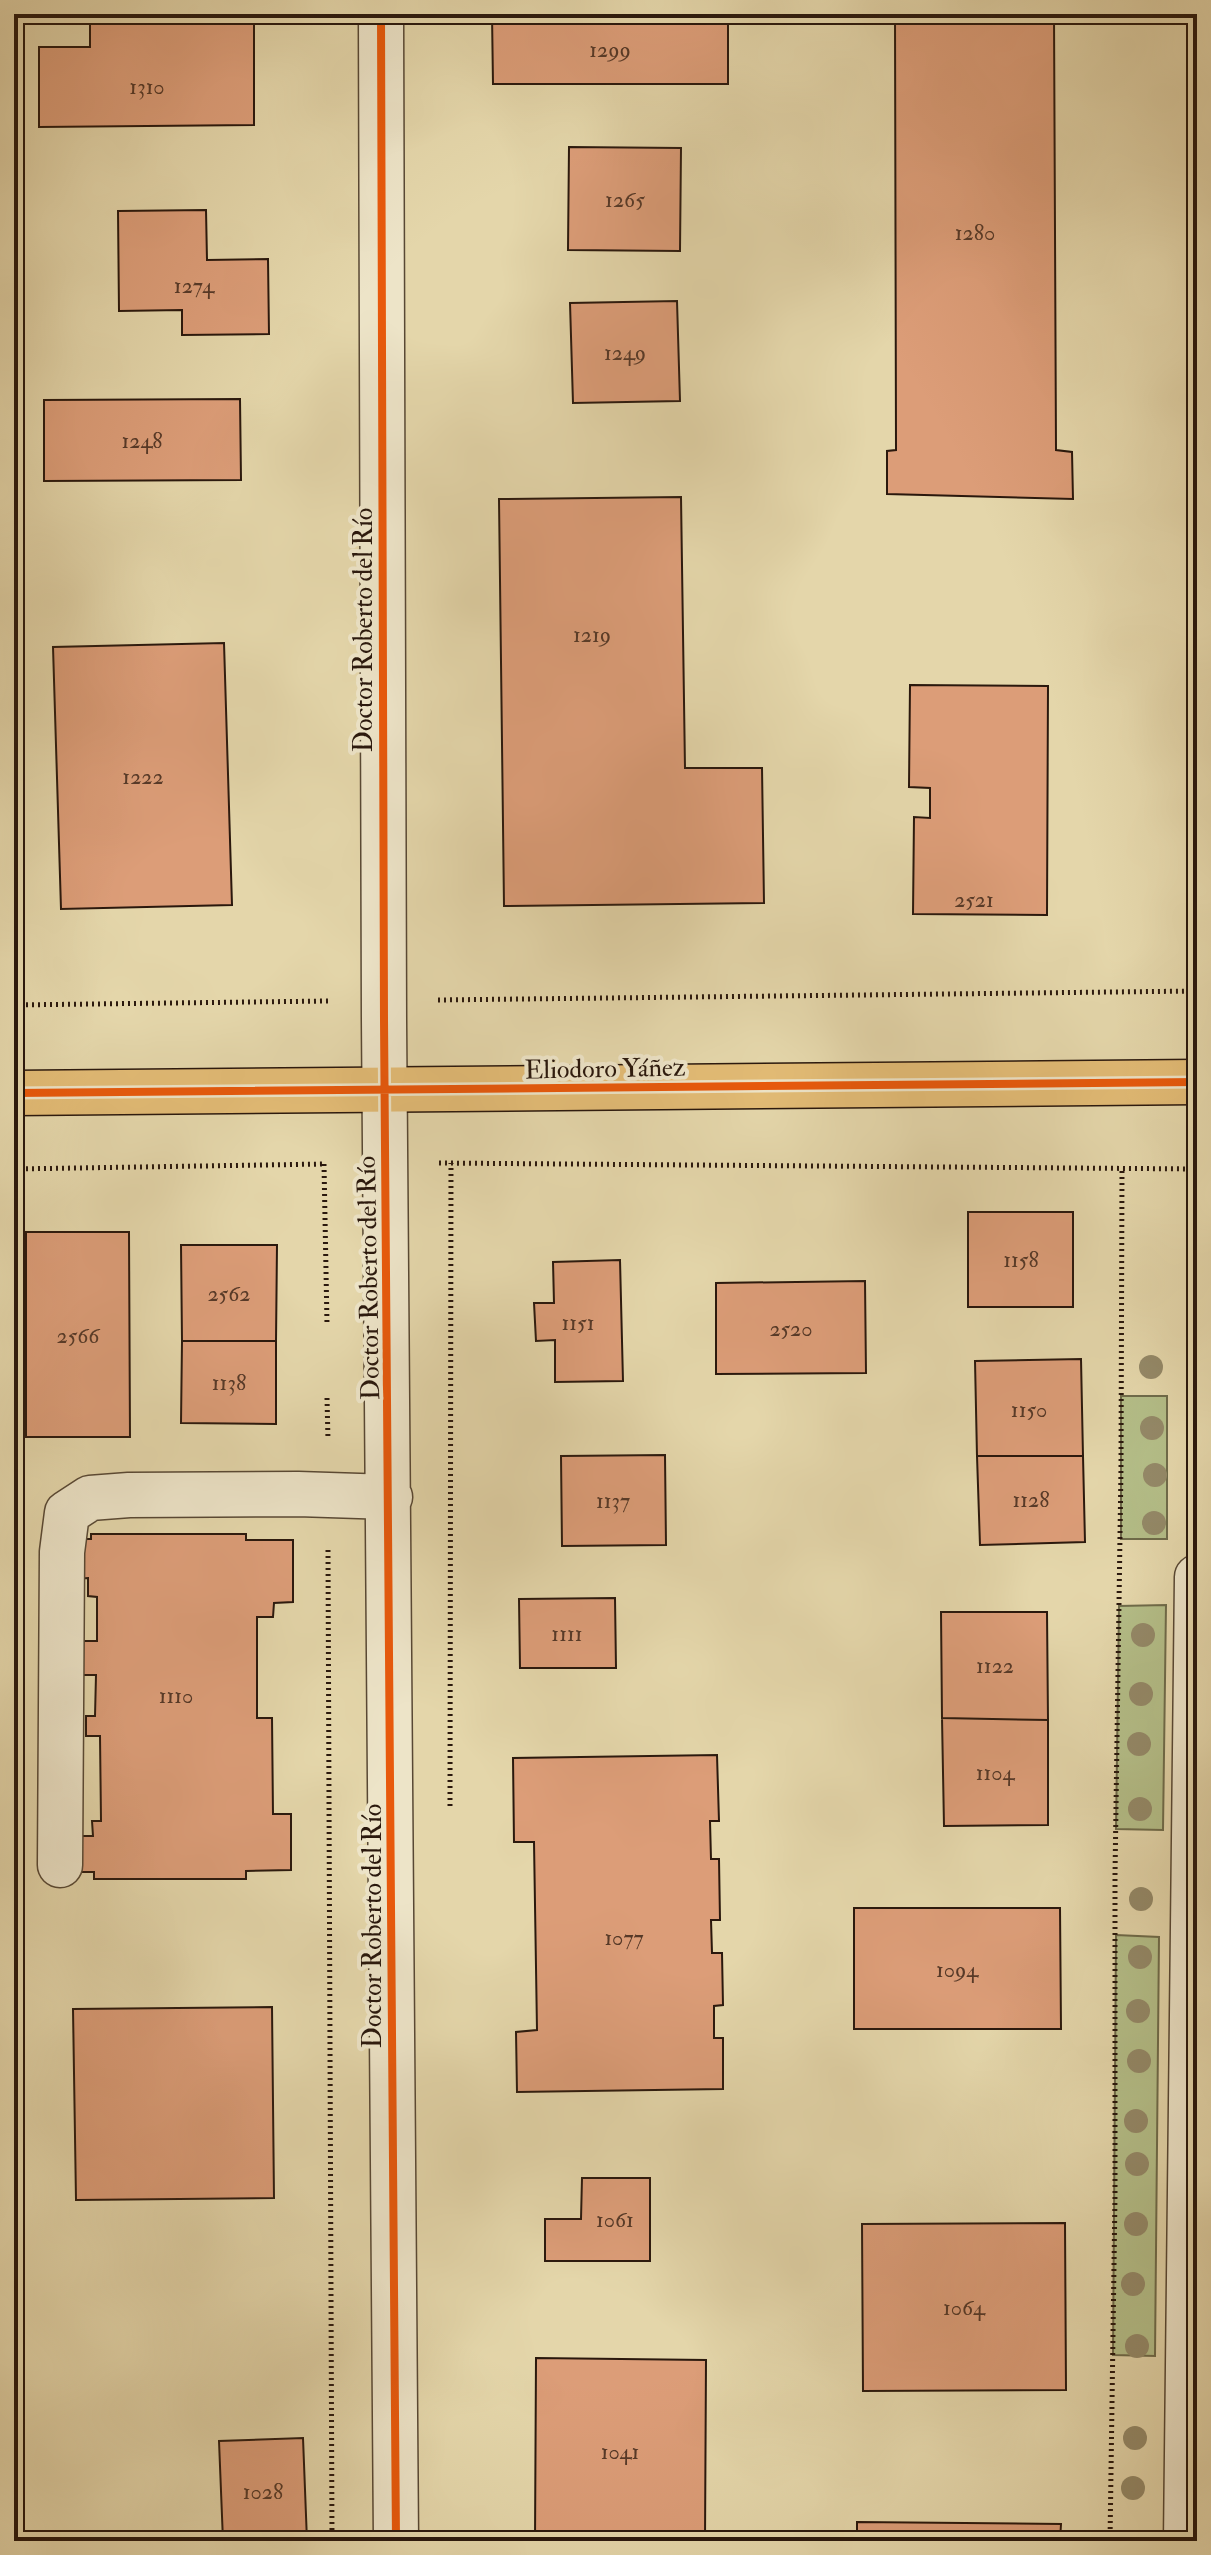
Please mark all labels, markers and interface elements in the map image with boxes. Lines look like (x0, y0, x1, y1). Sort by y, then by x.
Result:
house number: 1299 (589, 36, 631, 64)
house number: 1310 (129, 73, 165, 101)
house number: 1265 (605, 186, 645, 214)
house number: 1280 (955, 219, 995, 247)
house number: 1274 (174, 272, 215, 300)
house number: 1249 (604, 339, 646, 367)
house number: 1248 (121, 427, 163, 455)
street label: Doctor Roberto del Río (348, 508, 380, 752)
house number: 1219 (573, 621, 611, 649)
house number: 1222 (122, 763, 164, 791)
house number: 2521 (954, 886, 994, 914)
street label: Eliodoro Yáñez (524, 1052, 686, 1086)
street label: Doctor Roberto del Río (351, 1156, 387, 1400)
house number: 1158 (1003, 1246, 1039, 1274)
house number: 2562 (208, 1280, 250, 1308)
house number: 1151 (561, 1309, 595, 1337)
house number: 2520 (769, 1315, 813, 1343)
house number: 2566 (57, 1322, 101, 1350)
house number: 1138 (212, 1369, 246, 1397)
house number: 1150 (1011, 1396, 1047, 1424)
house number: 1128 (1012, 1486, 1050, 1514)
house number: 1137 (596, 1487, 630, 1515)
house number: 1111 (551, 1620, 583, 1648)
house number: 1122 (976, 1652, 1014, 1680)
house number: 1110 (159, 1682, 193, 1710)
house number: 1104 (976, 1759, 1015, 1787)
street label: Doctor Roberto del Río (357, 1804, 389, 2048)
house number: 1077 (604, 1924, 644, 1952)
house number: 1094 (936, 1956, 979, 1984)
house number: 1061 (596, 2206, 634, 2234)
house number: 1064 (943, 2294, 986, 2322)
house number: 1041 (601, 2438, 639, 2466)
house number: 1028 (243, 2478, 283, 2506)

